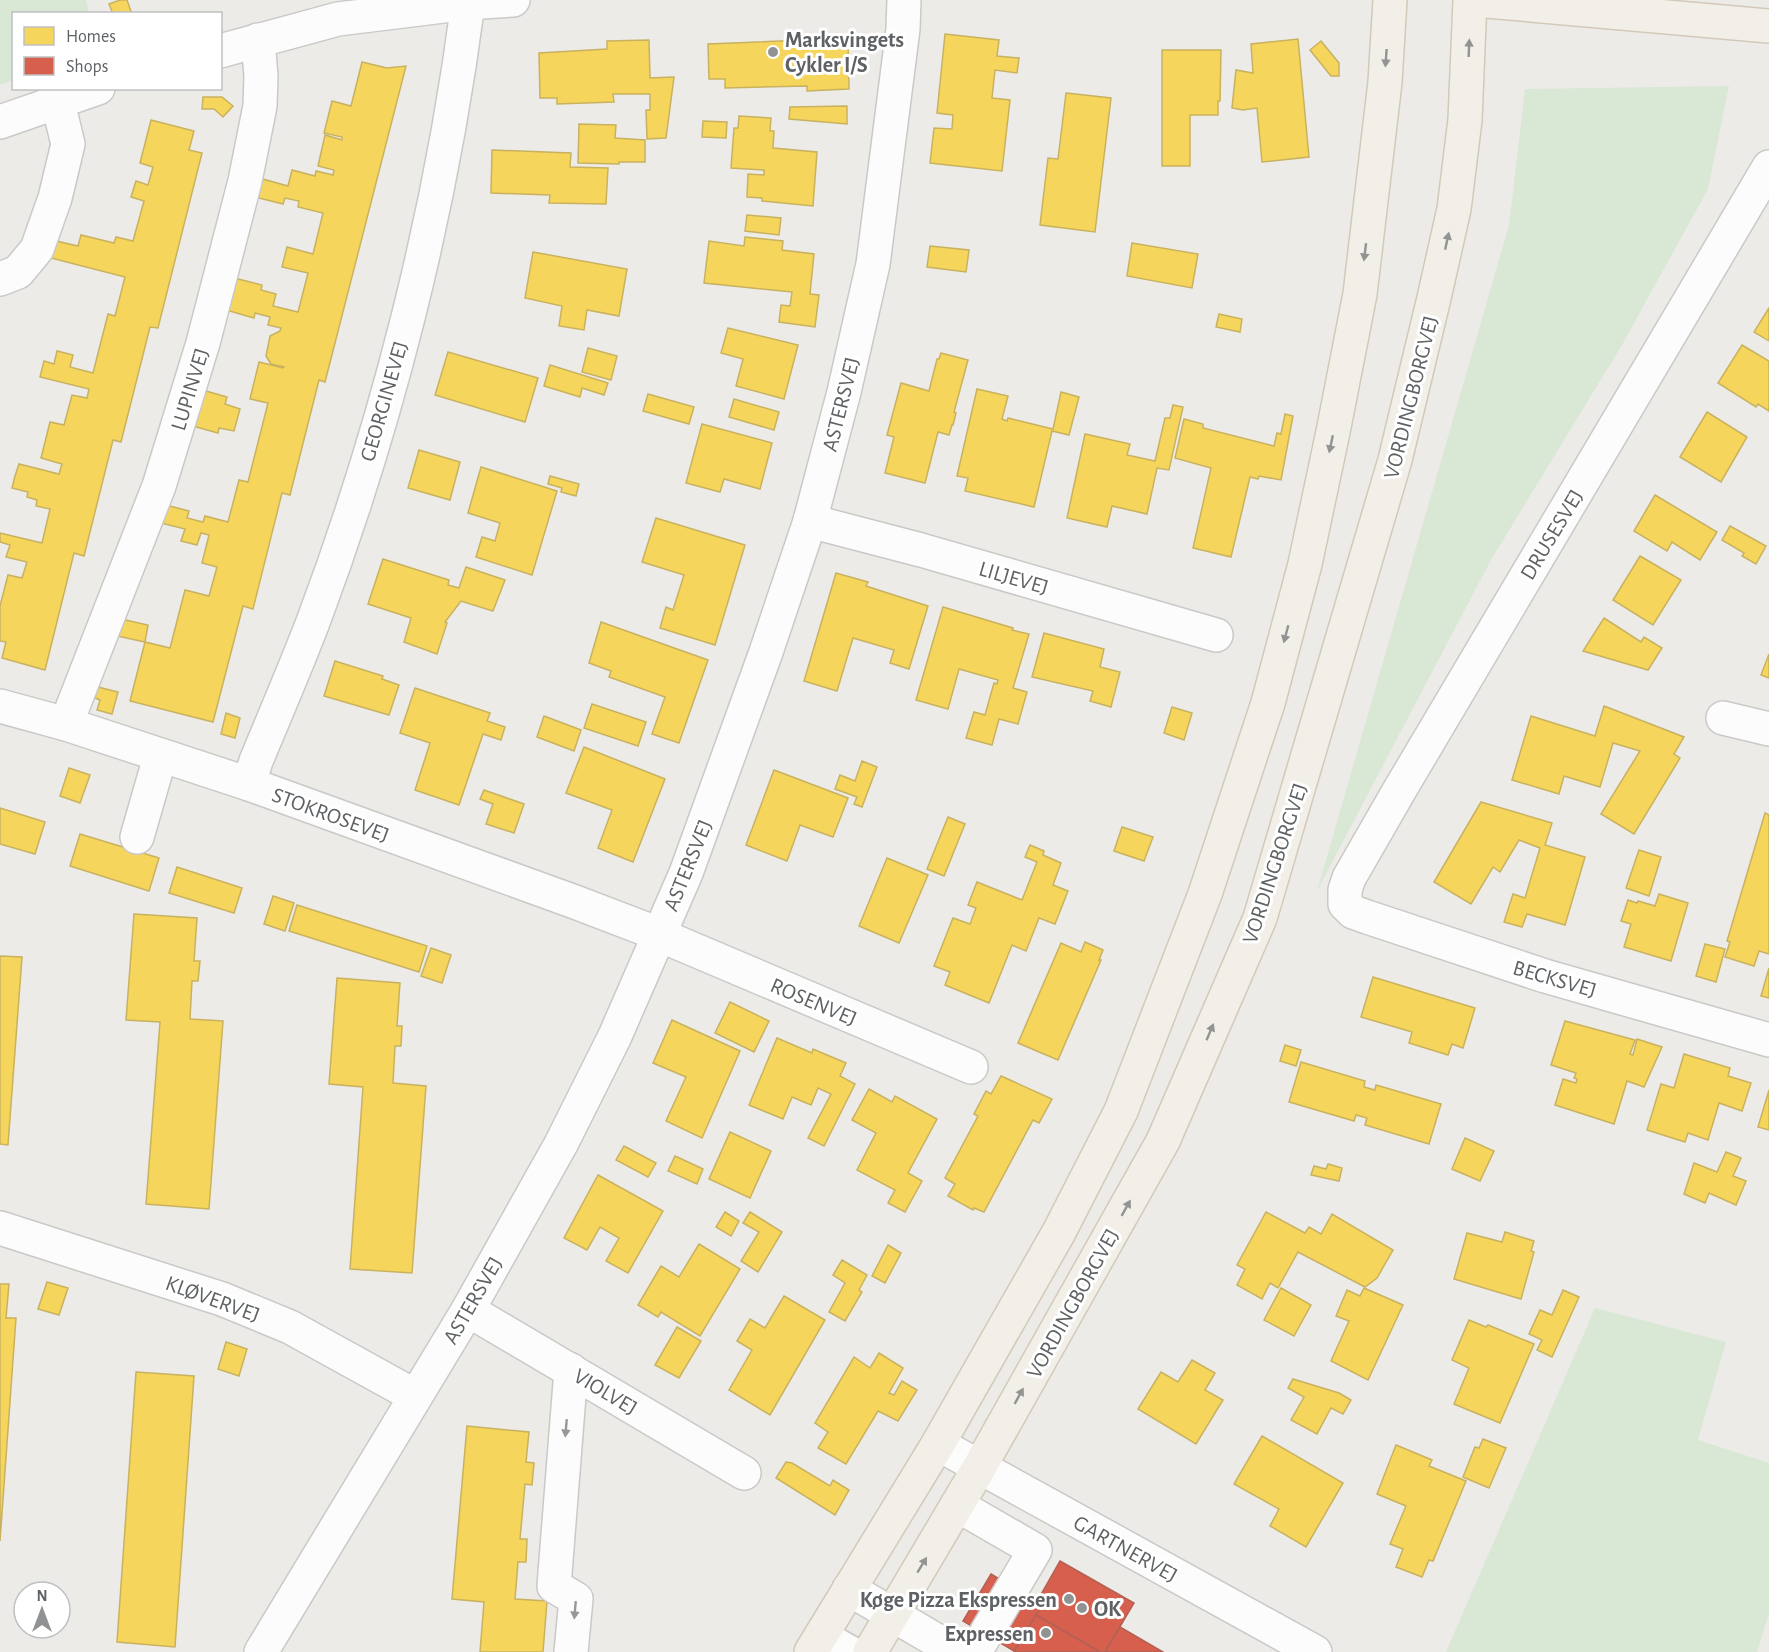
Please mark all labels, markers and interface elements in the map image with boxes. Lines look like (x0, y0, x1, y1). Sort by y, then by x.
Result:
legend (12, 12, 222, 90)
text: Homes (66, 28, 116, 46)
place label: Marksvingets Cykler I/S (785, 29, 904, 77)
one-way arrow (1464, 38, 1473, 57)
marker: Marksvingets Cykler I/S (766, 45, 780, 59)
one-way arrow (1381, 49, 1391, 68)
text: Shops (66, 58, 108, 76)
one-way arrow (1443, 232, 1452, 251)
one-way arrow (1360, 243, 1370, 262)
street label: VORDINGBORGVEJ (1380, 314, 1442, 481)
street label: GEORGINEVEJ (356, 339, 412, 464)
street label: LUPINVEJ (167, 346, 213, 433)
street label: ASTERSVEJ (819, 355, 863, 454)
one-way arrow (1326, 435, 1335, 454)
street label: DRUSESVEJ (1516, 486, 1587, 583)
street label: LILJEVEJ (976, 558, 1051, 598)
one-way arrow (1281, 625, 1291, 643)
street label: VORDINGBORGVEJ (1239, 780, 1311, 946)
street label: STOKROSEVEJ (269, 784, 392, 846)
street label: ASTERSVEJ (660, 816, 716, 914)
street label: BECKSVEJ (1510, 957, 1599, 1001)
street label: ROSENVEJ (767, 974, 860, 1030)
one-way arrow (1206, 1024, 1215, 1041)
one-way arrow (1120, 1200, 1131, 1216)
street label: VORDINGBORGVEJ (1023, 1225, 1123, 1382)
street label: ASTERSVEJ (439, 1253, 507, 1348)
street label: KLØVERVEJ (163, 1272, 263, 1326)
street label: VIOLVEJ (570, 1364, 641, 1419)
one-way arrow (1014, 1388, 1025, 1404)
one-way arrow (561, 1419, 571, 1438)
street label: GARTNERVEJ (1070, 1511, 1181, 1586)
one-way arrow (916, 1557, 927, 1573)
north arrow (12, 1580, 72, 1640)
text: N (36, 1588, 48, 1604)
place label: Køge Pizza Ekspressen (860, 1589, 1057, 1611)
marker: Køge Pizza Ekspressen (1062, 1592, 1076, 1606)
place label: OK (1094, 1598, 1122, 1620)
one-way arrow (570, 1601, 580, 1620)
marker: OK (1075, 1601, 1089, 1615)
place label: Expressen (944, 1623, 1034, 1645)
marker: Expressen (1039, 1626, 1053, 1640)

